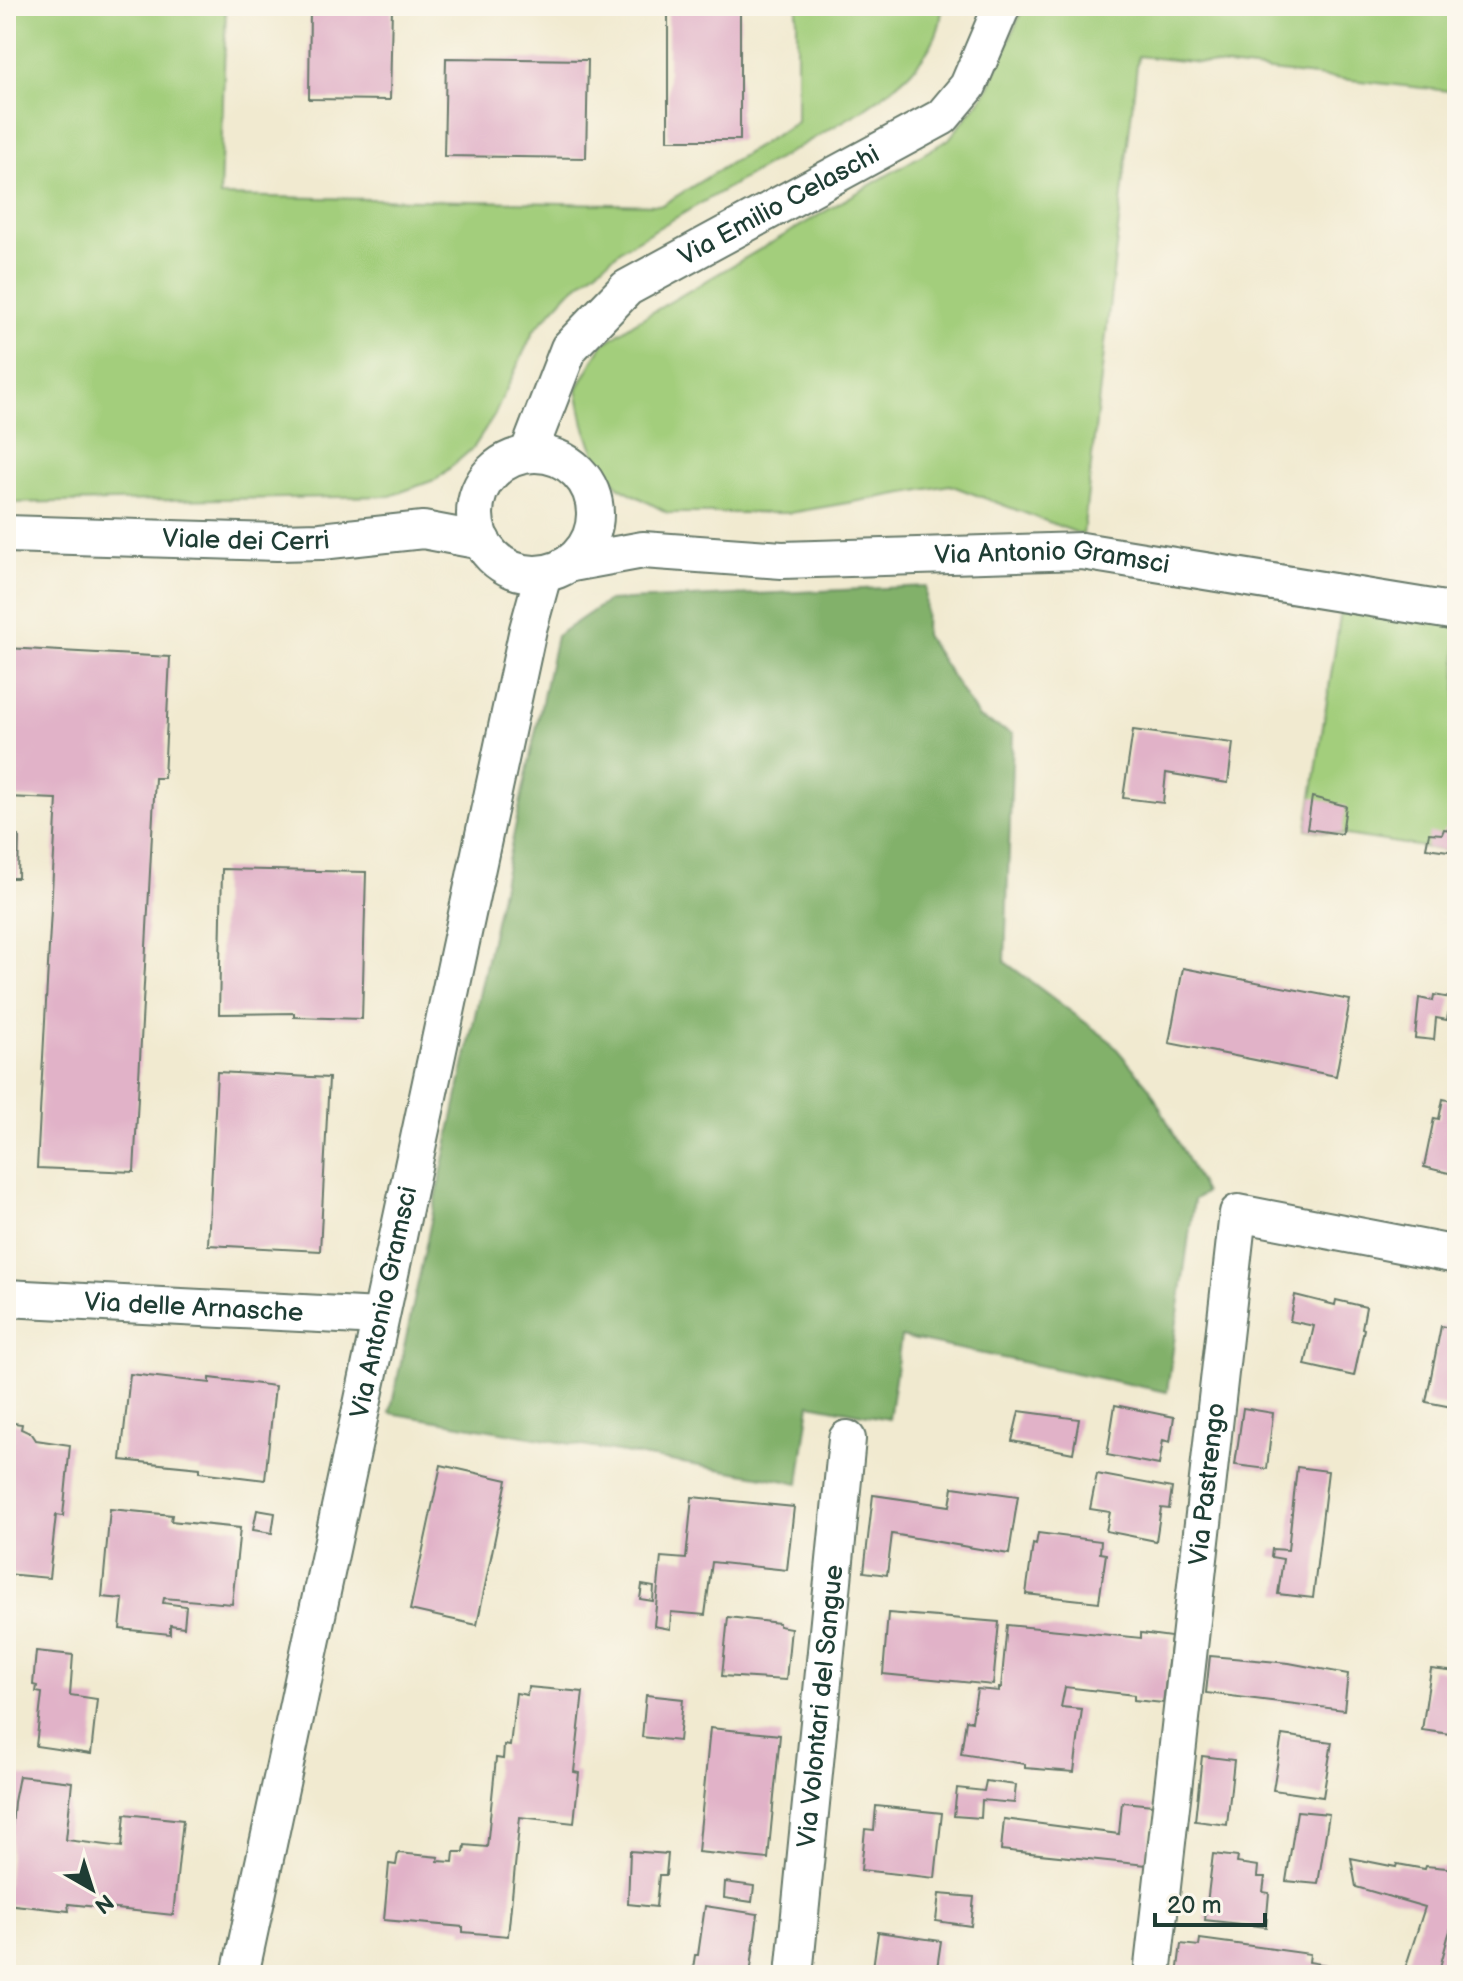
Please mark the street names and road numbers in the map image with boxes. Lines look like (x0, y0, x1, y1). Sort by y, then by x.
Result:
street label: Via Emilio Celaschi (673, 138, 885, 273)
street label: Viale dei Cerri (162, 523, 331, 558)
street label: Via Antonio Gramsci (934, 534, 1172, 581)
street label: Via Antonio Gramsci (344, 1183, 424, 1421)
street label: Via delle Arnasche (83, 1286, 304, 1329)
street label: Via Pastrengo (1183, 1401, 1232, 1567)
street label: Via Volontari del Sangue (791, 1563, 850, 1849)

